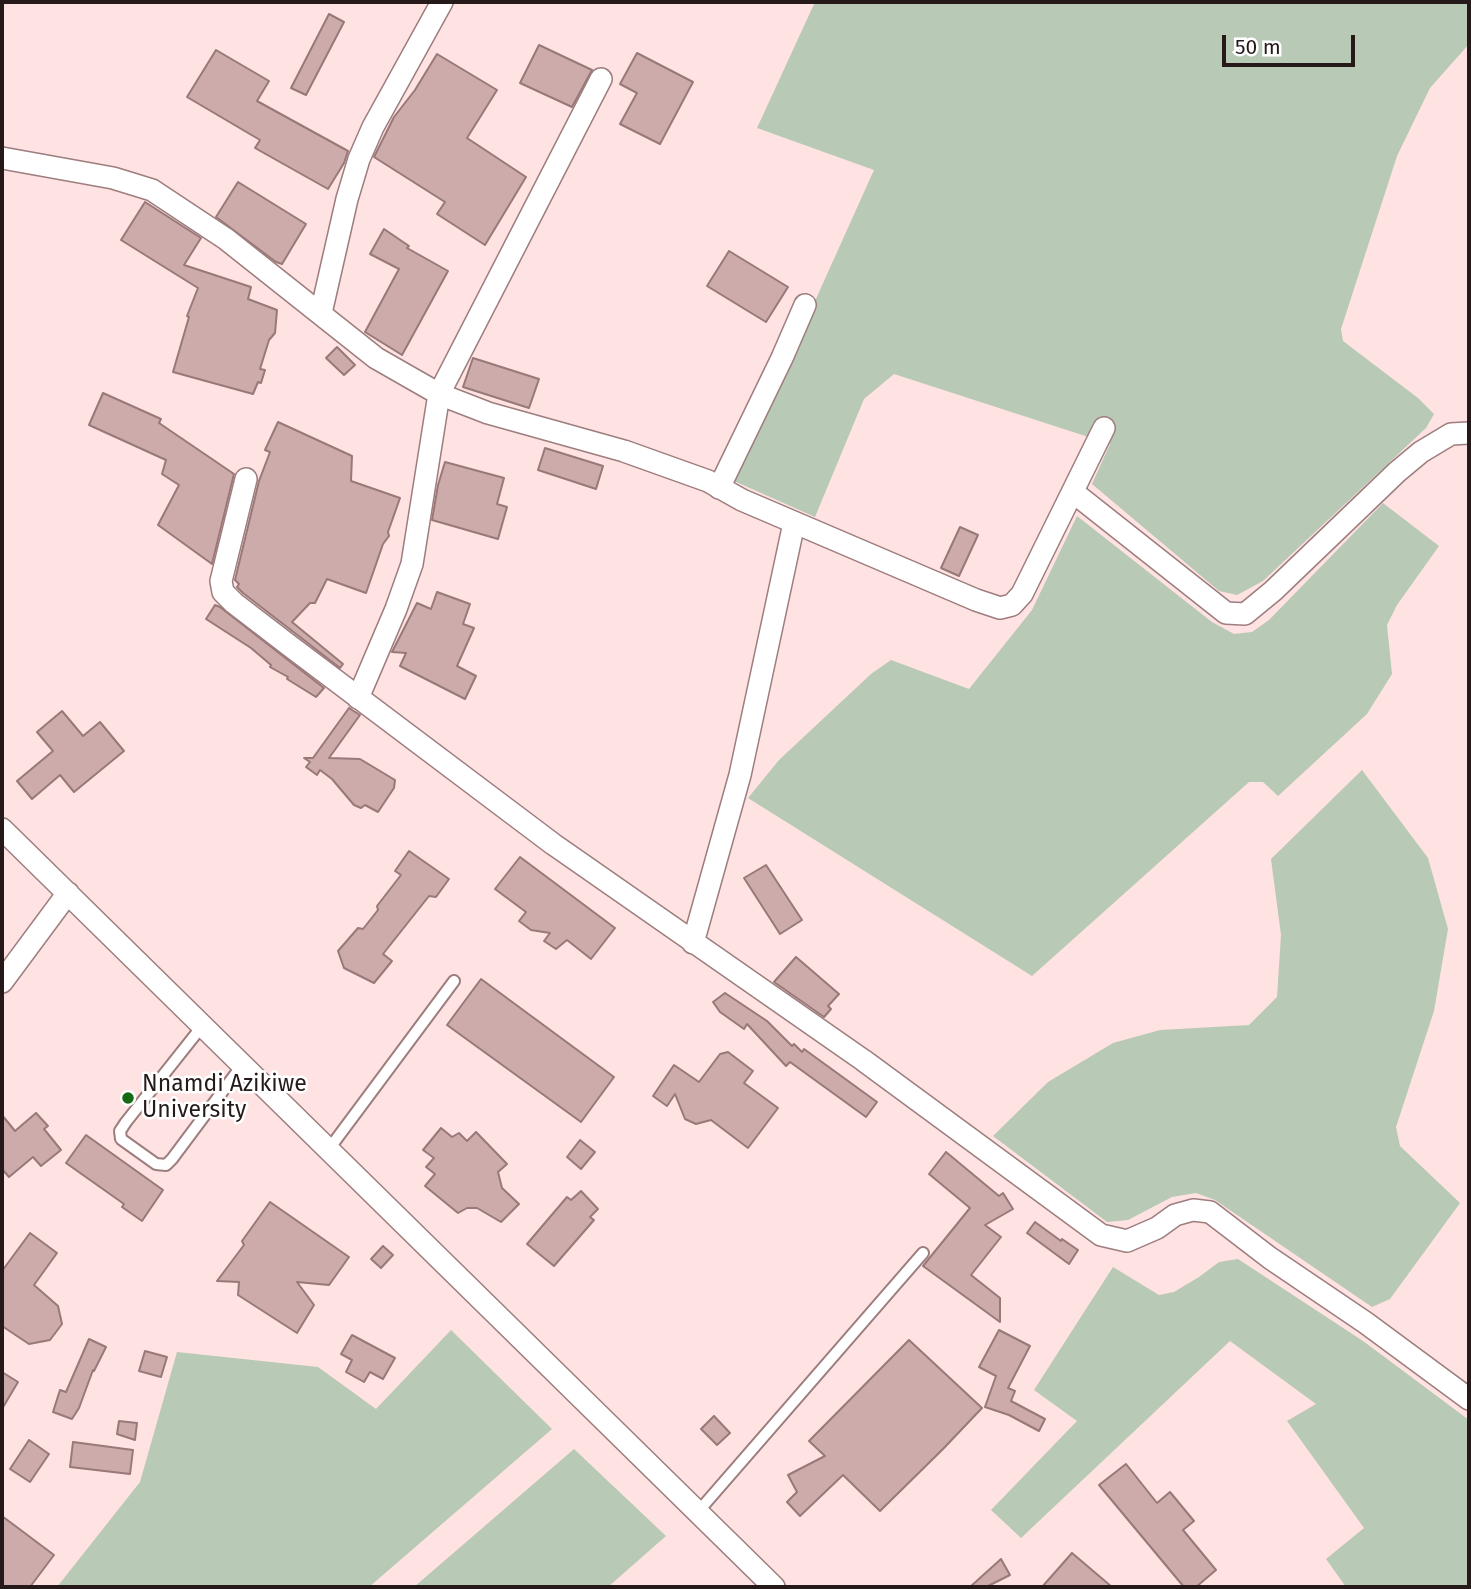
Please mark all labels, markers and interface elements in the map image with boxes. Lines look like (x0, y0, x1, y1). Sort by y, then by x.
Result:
scale bar (1226, 21, 1359, 65)
text: 50 m (1235, 34, 1281, 60)
place label: Nnamdi Azikiwe University (142, 1071, 307, 1125)
marker: Nnamdi Azikiwe University (120, 1090, 136, 1106)

